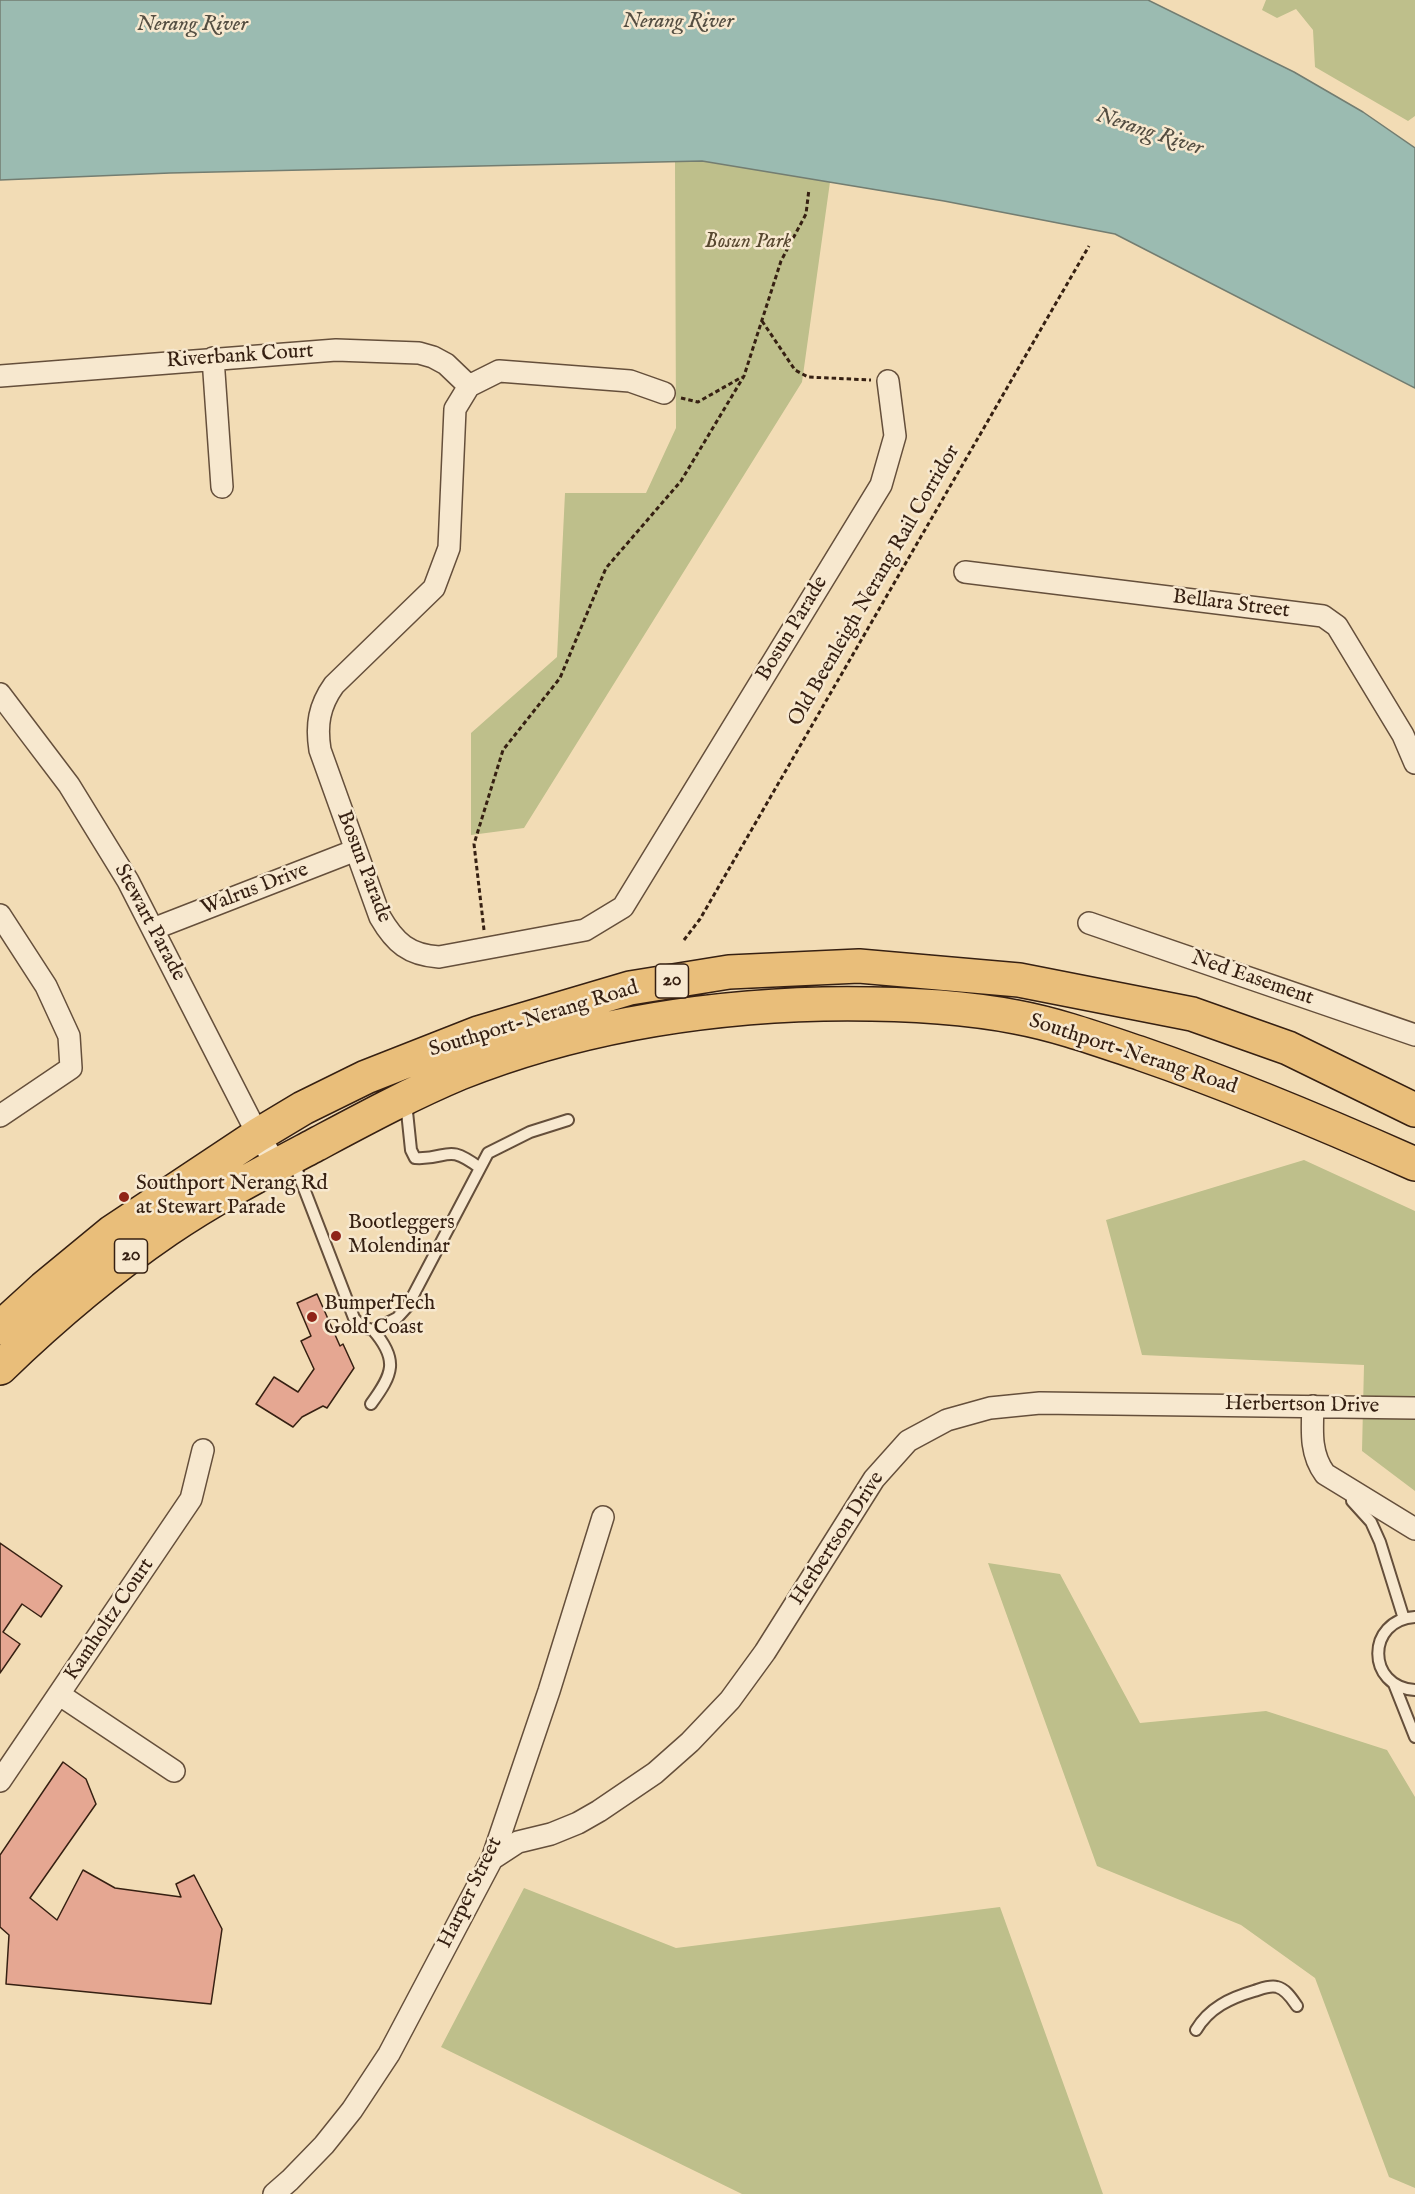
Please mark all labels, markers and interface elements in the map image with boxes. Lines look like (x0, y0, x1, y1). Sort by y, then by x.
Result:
water label: Nerang River (622, 9, 734, 35)
water label: Nerang River (136, 12, 248, 38)
water label: Nerang River (1092, 103, 1206, 163)
park label: Bosun Park (705, 230, 791, 256)
street label: Riverbank Court (166, 339, 314, 375)
street label: Old Beenleigh Nerang Rail Corridor (784, 441, 966, 731)
street label: Bosun Parade (752, 572, 834, 686)
street label: Bellara Street (1171, 585, 1291, 625)
street label: Bosun Parade (330, 807, 396, 927)
street label: Walrus Drive (198, 858, 312, 922)
street label: Stewart Parade (108, 860, 190, 986)
street label: Ned Easement (1187, 946, 1317, 1012)
road number: 20 (656, 964, 688, 998)
street label: Southport-Nerang Road (426, 976, 642, 1064)
street label: Southport-Nerang Road (1026, 1009, 1240, 1101)
place label: Southport Nerang Rd at Stewart Parade (136, 1172, 328, 1222)
marker: Southport Nerang Rd at Stewart Parade (117, 1190, 131, 1204)
place label: Bootleggers Molendinar (348, 1211, 455, 1261)
marker: Bootleggers Molendinar (329, 1229, 343, 1243)
road number: 20 (114, 1239, 148, 1273)
place label: BumperTech Gold Coast (324, 1292, 435, 1342)
marker: BumperTech Gold Coast (305, 1310, 319, 1324)
street label: Herbertson Drive (1225, 1392, 1379, 1420)
street label: Herbertson Drive (785, 1467, 891, 1611)
street label: Kamholtz Court (60, 1554, 160, 1686)
street label: Harper Street (433, 1833, 509, 1953)

